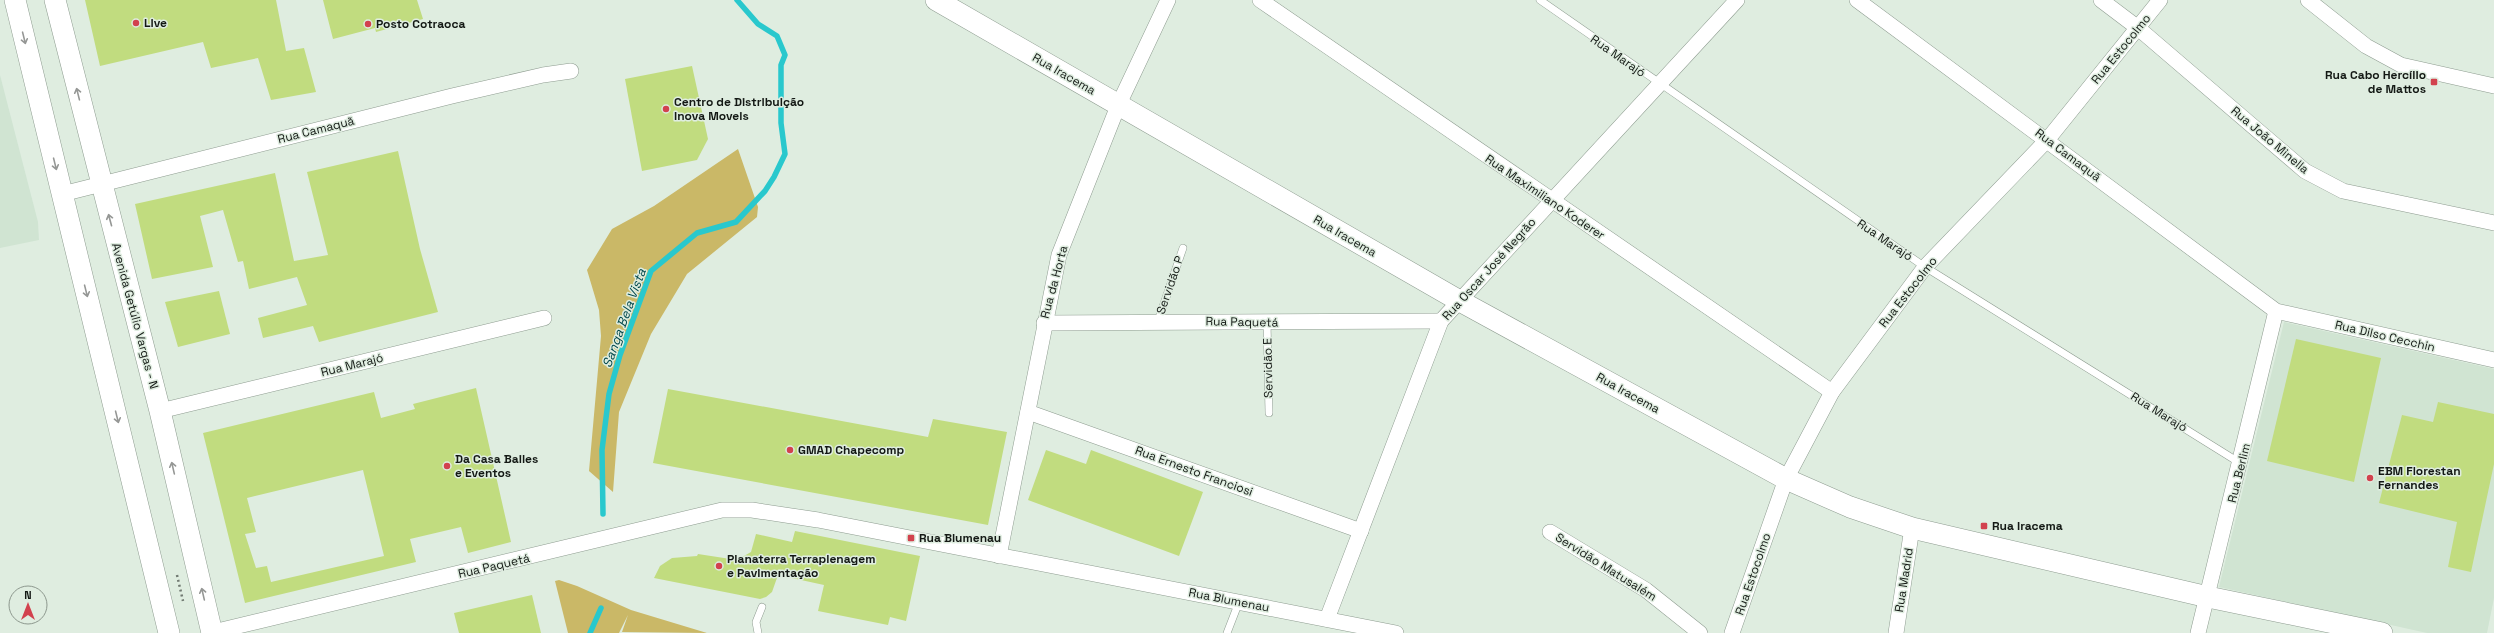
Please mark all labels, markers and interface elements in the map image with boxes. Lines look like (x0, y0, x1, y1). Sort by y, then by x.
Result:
street label: Rua Estocolmo (2088, 11, 2154, 87)
place label: Live (144, 15, 167, 31)
place label: Posto Cotraoca (376, 16, 465, 32)
marker: Live (131, 18, 141, 28)
marker: Posto Cotraoca (363, 19, 373, 29)
one-way arrow (21, 31, 29, 44)
street label: Rua Marajó (1587, 31, 1649, 81)
street label: Rua Iracema (1030, 49, 1099, 99)
place label: Rua Cabo Hercílio de Mattos (2325, 67, 2426, 97)
marker: Rua Cabo Hercílio de Mattos (2429, 77, 2439, 87)
one-way arrow (74, 88, 82, 101)
place label: Centro de Distribuição Inova Moveis (674, 94, 804, 124)
street label: Rua João Minella (2228, 103, 2312, 177)
marker: Centro de Distribuição Inova Moveis (661, 104, 671, 114)
street label: Rua Camaquã (276, 113, 356, 147)
street label: Rua Camaquã (2032, 125, 2104, 185)
street label: Rua Maximiliano Koderer (1482, 151, 1608, 243)
one-way arrow (52, 157, 59, 170)
street label: Rua Iracema (1311, 211, 1380, 261)
one-way arrow (106, 214, 113, 227)
street label: Rua Oscar José Negrão (1439, 214, 1539, 324)
street label: Rua Marajó (1854, 216, 1916, 264)
street label: Avenida Getúlio Vargas - N (108, 241, 162, 391)
street label: Rua da Horta (1037, 244, 1071, 320)
street label: Rua Estocolmo (1875, 253, 1941, 331)
street label: Servidão P (1153, 254, 1187, 316)
water label: Sanga Bela Vista (598, 266, 650, 370)
one-way arrow (83, 284, 90, 297)
street label: Rua Paquetá (1205, 313, 1279, 331)
street label: Rua Dilso Cecchin (2333, 317, 2437, 355)
street label: Servidão E (1259, 338, 1277, 398)
street label: Rua Marajó (319, 350, 385, 380)
street label: Rua Iracema (1593, 369, 1663, 417)
street label: Rua Marajó (2128, 388, 2190, 436)
one-way arrow (113, 410, 121, 423)
place label: GMAD Chapecomp (798, 442, 904, 458)
street label: Rua Ernesto Franciosi (1133, 442, 1255, 500)
street label: Rua Berlim (2224, 442, 2254, 504)
marker: GMAD Chapecomp (785, 445, 795, 455)
place label: Da Casa Bailes e Eventos (455, 451, 538, 481)
marker: Da Casa Bailes e Eventos (442, 461, 452, 471)
one-way arrow (169, 462, 177, 475)
place label: EBM Florestan Fernandes (2378, 463, 2461, 493)
marker: EBM Florestan Fernandes (2365, 473, 2375, 483)
place label: Rua Iracema (1992, 518, 2063, 534)
marker: Rua Iracema (1979, 521, 1989, 531)
street label: Servidão Matusalém (1552, 529, 1660, 605)
place label: Rua Blumenau (919, 530, 1001, 546)
street label: Rua Estocolmo (1731, 531, 1775, 617)
marker: Rua Blumenau (906, 533, 916, 543)
street label: Rua Madrid (1891, 547, 1917, 613)
street label: Rua Paquetá (457, 550, 531, 582)
place label: Planaterra Terraplenagem e Pavimentação (727, 551, 875, 581)
marker: Planaterra Terraplenagem e Pavimentação (714, 561, 724, 571)
street label: Rua Blumenau (1187, 584, 1271, 616)
north arrow (8, 585, 48, 625)
text: N (24, 588, 32, 602)
one-way arrow (199, 588, 206, 601)

